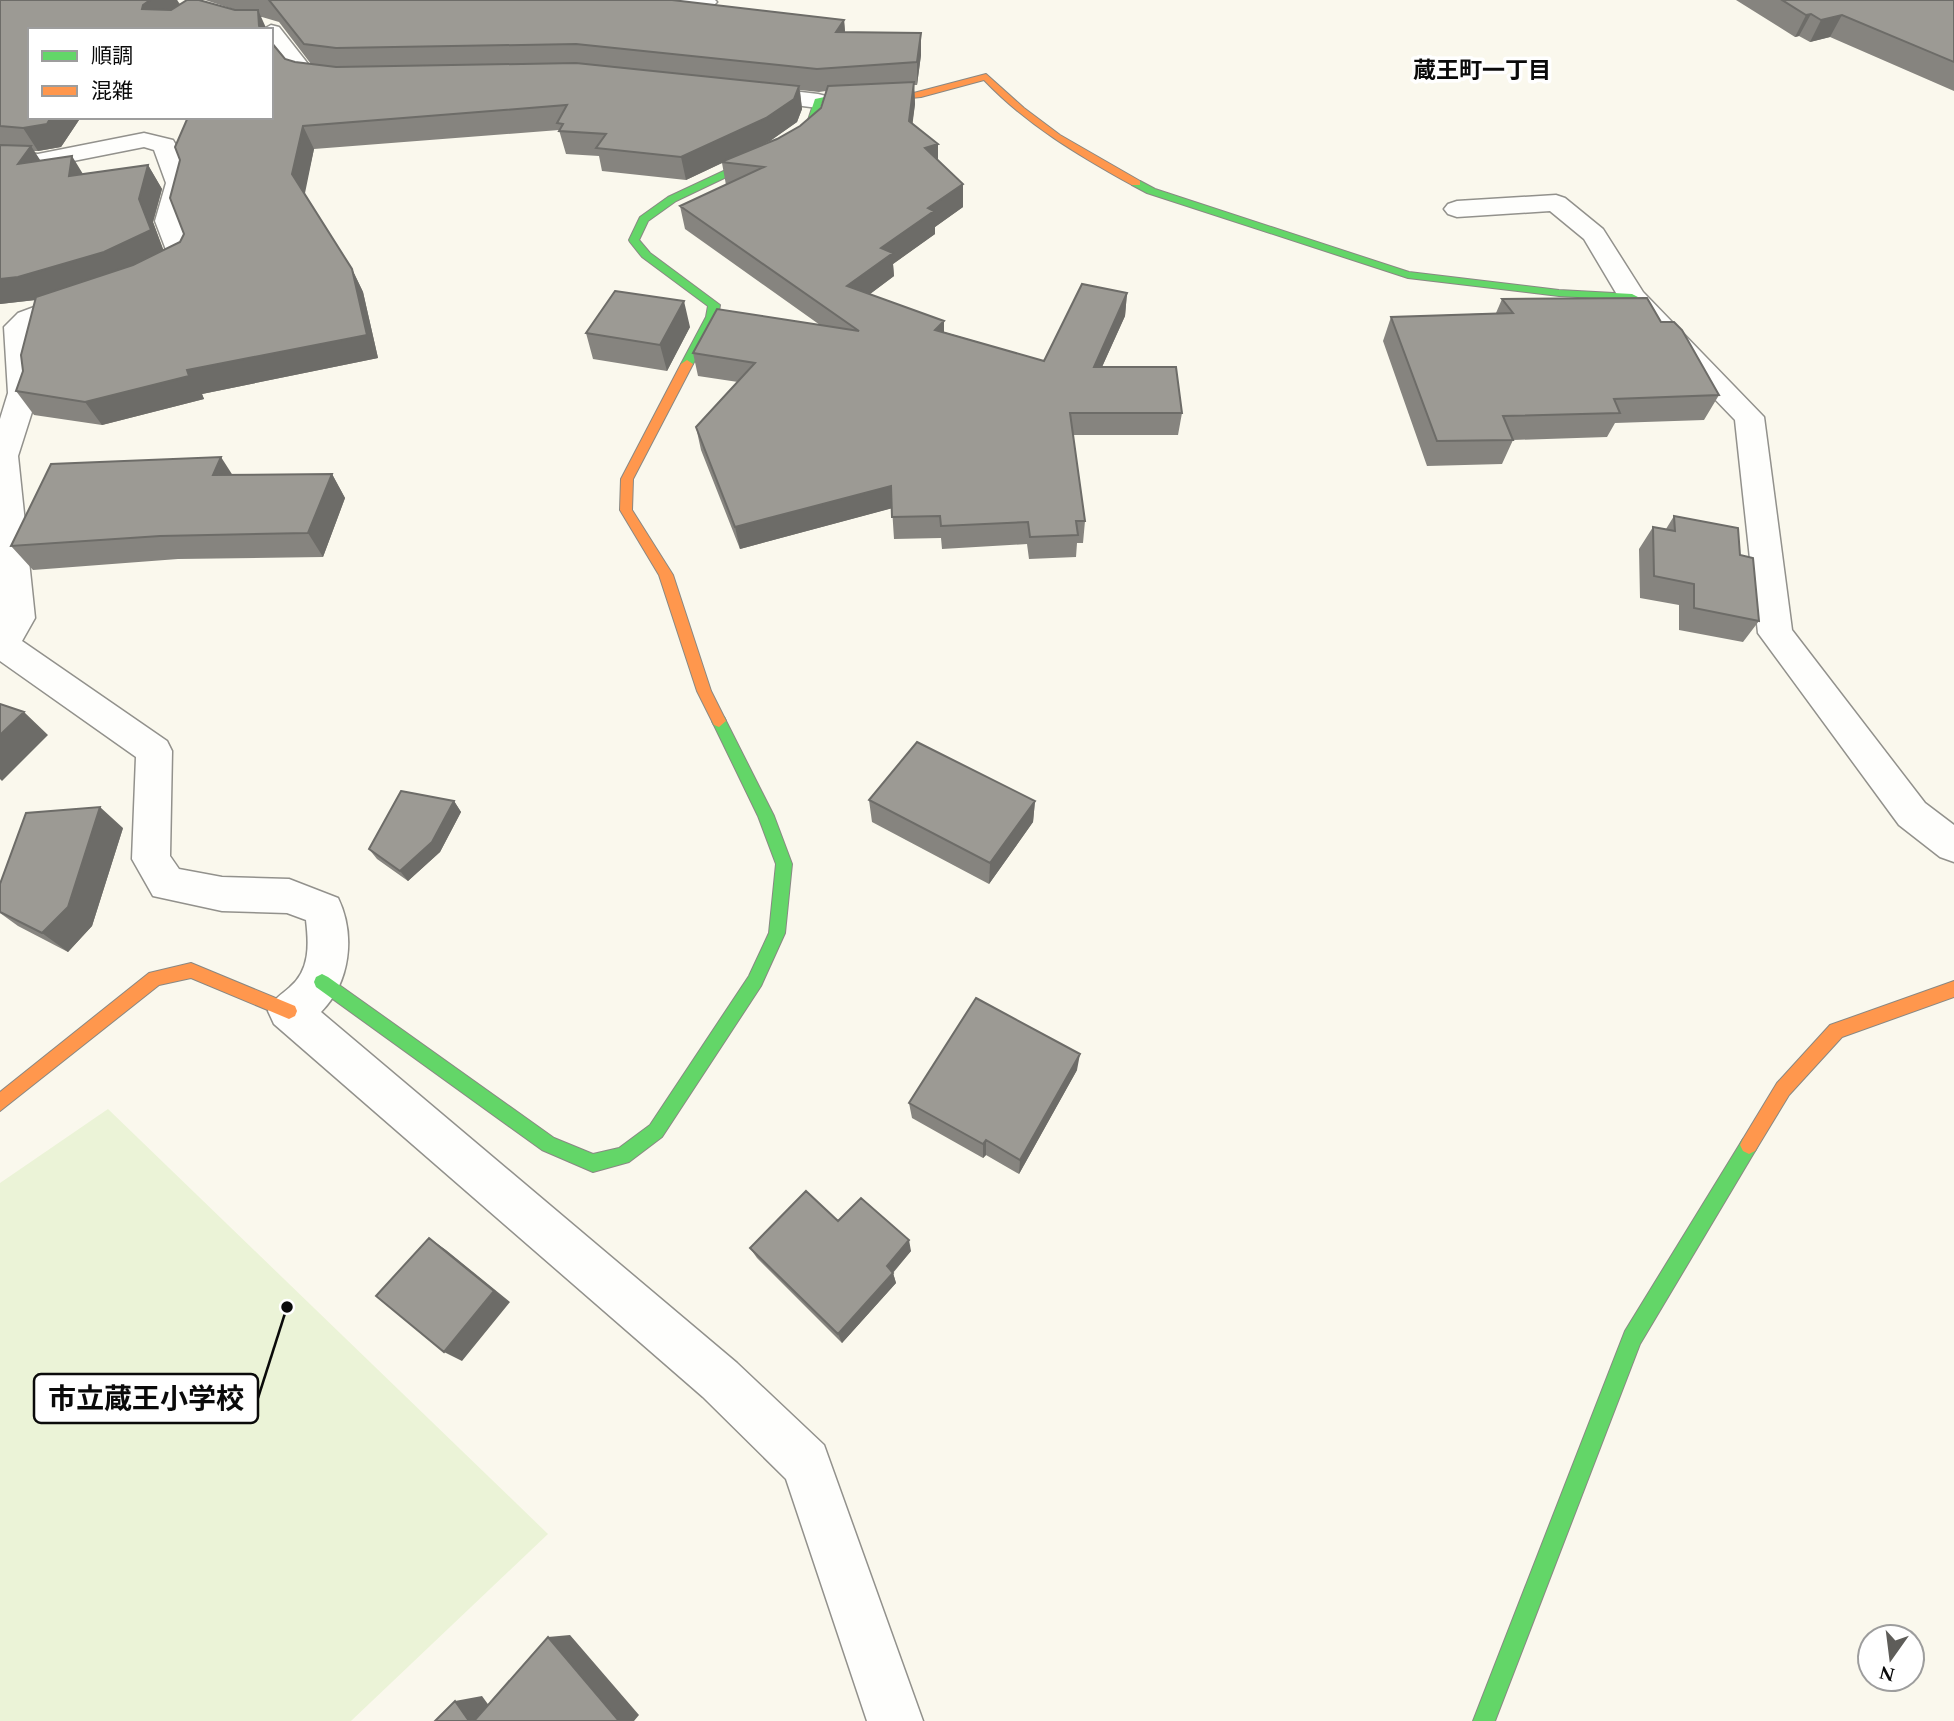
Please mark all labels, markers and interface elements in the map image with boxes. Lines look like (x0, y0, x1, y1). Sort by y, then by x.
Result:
legend (28, 28, 273, 119)
text: 順調 (91, 41, 133, 73)
district label: 蔵王町一丁目 (1413, 54, 1551, 89)
text: 混雑 (91, 76, 133, 108)
callout: 市立蔵王小学校 (34, 1374, 258, 1423)
text: 市立蔵王小学校 (48, 1378, 244, 1421)
north arrow (1856, 1623, 1926, 1693)
text: N (1876, 1657, 1898, 1689)

